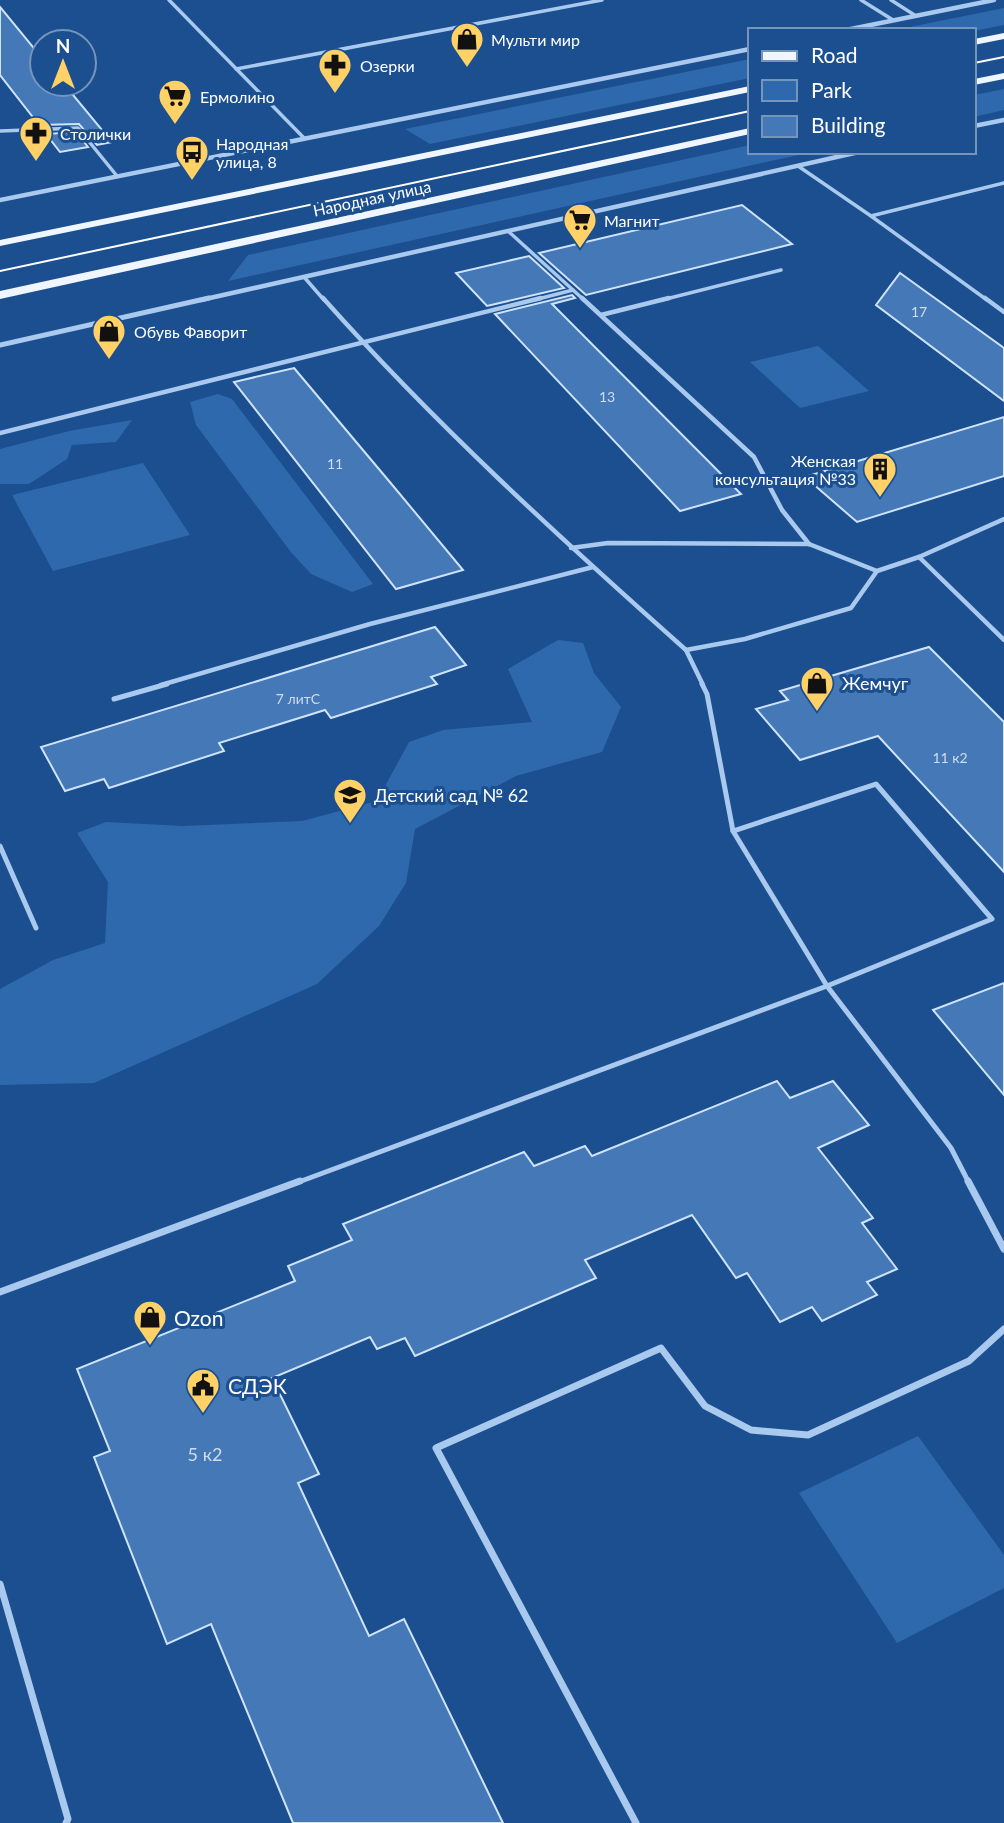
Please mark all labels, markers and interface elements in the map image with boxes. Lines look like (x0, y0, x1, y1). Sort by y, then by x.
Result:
shop icon: Мульти мир (448, 20, 486, 69)
north arrow (28, 28, 98, 98)
legend (748, 28, 976, 154)
place label: Мульти мир (491, 30, 580, 49)
text: N (56, 34, 70, 57)
text: Road (811, 42, 858, 67)
pharmacy icon: Озерки (316, 46, 354, 95)
place label: Озерки (360, 56, 415, 75)
supermarket icon: Ермолино (156, 77, 194, 126)
text: Park (811, 77, 852, 102)
place label: Ермолино (200, 87, 275, 106)
text: Building (811, 112, 886, 137)
pharmacy icon: Столички (17, 114, 55, 163)
place label: Столички (60, 124, 131, 143)
bus stop icon: Народная улица, 8 (173, 133, 211, 182)
place label: Народная улица, 8 (216, 134, 288, 171)
street label: Народная улица (311, 176, 433, 220)
supermarket icon: Магнит (561, 201, 599, 250)
place label: Магнит (604, 211, 660, 230)
house number: 17 (911, 303, 927, 320)
shop icon: Обувь Фаворит (90, 312, 128, 361)
place label: Обувь Фаворит (134, 322, 247, 341)
house number: 13 (599, 388, 615, 405)
building icon: Женская консультация №33 (861, 450, 899, 499)
place label: Женская консультация №33 (715, 451, 856, 488)
house number: 11 (327, 455, 343, 472)
shop icon: Жемчуг (798, 664, 836, 713)
place label: Жемчуг (842, 672, 909, 694)
house number: 7 литС (276, 690, 321, 707)
house number: 11 к2 (932, 749, 968, 766)
school or university icon: Детский сад № 62 (331, 776, 369, 825)
place label: Детский сад № 62 (374, 784, 529, 806)
shop icon: Ozon (131, 1298, 169, 1347)
place label: Ozon (174, 1305, 224, 1330)
public building icon: СДЭК (184, 1366, 222, 1415)
place label: СДЭК (228, 1373, 287, 1398)
house number: 5 к2 (188, 1443, 222, 1465)

